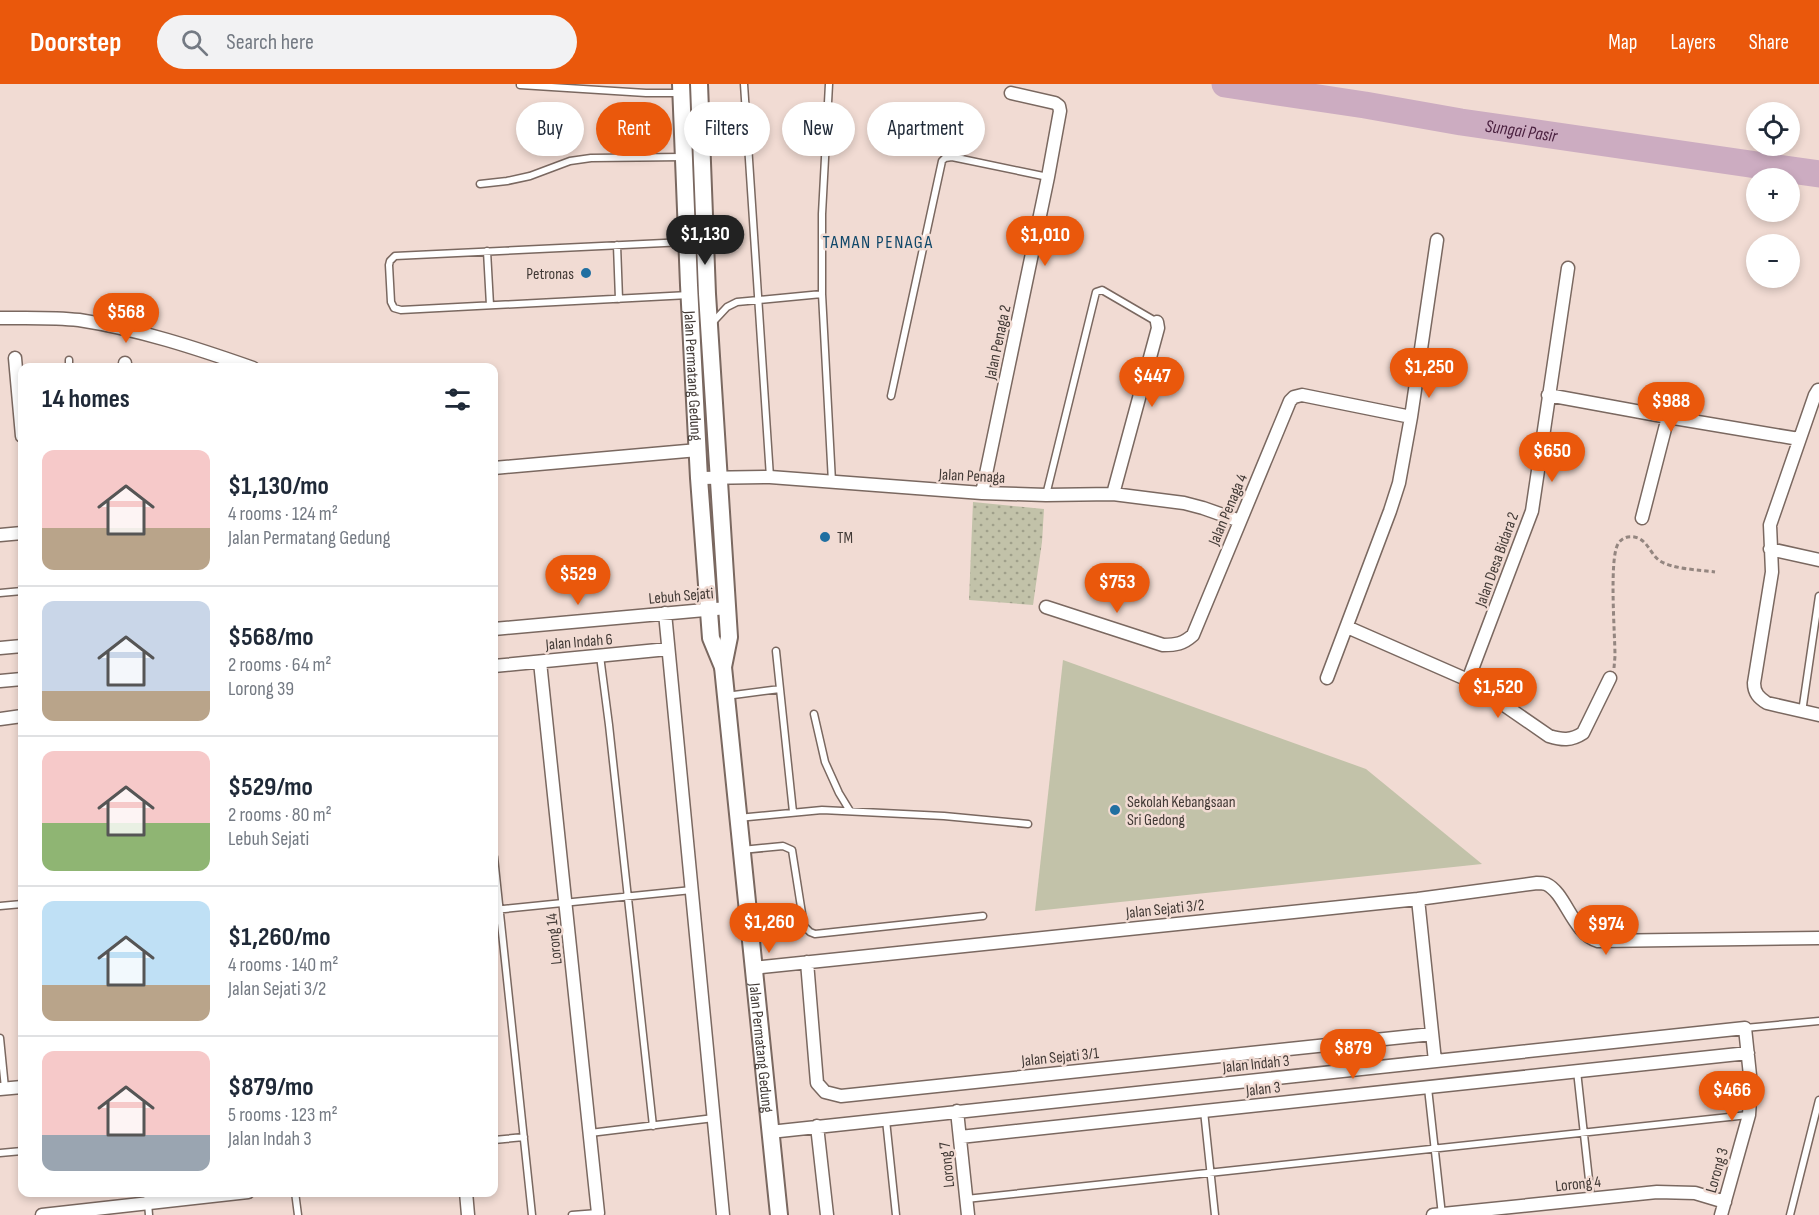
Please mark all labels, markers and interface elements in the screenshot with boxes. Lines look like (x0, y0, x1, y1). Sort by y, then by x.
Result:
search box (157, 15, 577, 69)
text: Doorstep (30, 26, 121, 59)
icon: search (178, 26, 211, 59)
text: Search here (226, 29, 314, 56)
text: Map (1608, 30, 1637, 55)
text: Layers (1670, 30, 1716, 55)
text: Share (1749, 30, 1789, 55)
chip: Buy (516, 102, 584, 156)
chip: Rent (596, 102, 672, 156)
chip: Filters (684, 102, 770, 156)
chip: New (782, 102, 855, 156)
chip: Apartment (867, 102, 985, 156)
map controls (1746, 102, 1800, 288)
button: locate (1746, 102, 1800, 156)
water label: Sungai Pasir (1484, 116, 1560, 147)
button: + (1746, 168, 1800, 222)
pin: $1,130 (656, 215, 754, 266)
pin: $1,010 (996, 216, 1094, 267)
text: $1,130 (680, 222, 730, 246)
text: $1,010 (1020, 223, 1070, 247)
district label: TAMAN PENAGA (822, 232, 934, 253)
button: − (1746, 234, 1800, 288)
place label: Petronas (526, 265, 574, 284)
marker: Petronas (579, 266, 593, 280)
pin: $568 (90, 293, 162, 344)
text: $568 (107, 300, 145, 324)
street label: Jalan Penaga 2 (981, 303, 1016, 382)
street label: Jalan Permatang Gedung (679, 309, 705, 441)
pin: $1,250 (1380, 348, 1478, 399)
text: $1,250 (1404, 355, 1454, 379)
pin: $447 (1116, 357, 1188, 408)
text: $447 (1133, 364, 1171, 388)
pin: $988 (1635, 382, 1707, 433)
icon: filters (441, 383, 474, 416)
text: 14 homes (42, 384, 130, 415)
text: $988 (1652, 389, 1690, 413)
pin: $650 (1516, 432, 1588, 483)
text: $650 (1533, 439, 1571, 463)
street label: Jalan Penaga (937, 465, 1006, 488)
text: $1,130/mo (228, 471, 329, 502)
street label: Jalan Penaga 4 (1204, 471, 1252, 549)
icon: home (90, 474, 162, 546)
text: 4 rooms · 124 m² (228, 502, 338, 526)
street label: Jalan Desa Bidara 2 (1471, 510, 1523, 610)
text: Jalan Permatang Gedung (228, 526, 390, 550)
place label: TM (837, 529, 853, 548)
marker: TM (818, 530, 832, 544)
pin: $529 (542, 555, 614, 606)
text: $529 (559, 562, 597, 586)
pin: $753 (1081, 563, 1153, 614)
text: $753 (1099, 570, 1135, 594)
street label: Lebuh Sejati (648, 584, 714, 609)
text: $568/mo (228, 622, 314, 653)
icon: home (90, 625, 162, 697)
street label: Jalan Indah 6 (544, 630, 613, 655)
text: 2 rooms · 64 m² (228, 653, 332, 677)
pin: $1,520 (1449, 668, 1547, 719)
text: $1,520 (1473, 675, 1523, 699)
text: Lorong 39 (228, 677, 294, 701)
text: $529/mo (228, 772, 313, 803)
icon: home (90, 775, 162, 847)
place label: Sekolah Kebangsaan Sri Gedong (1127, 793, 1236, 830)
text: 2 rooms · 80 m² (228, 803, 332, 827)
marker: Sekolah Kebangsaan Sri Gedong (1108, 803, 1122, 817)
text: Lebuh Sejati (228, 827, 309, 851)
street label: Jalan Sejati 3/2 (1124, 896, 1205, 923)
pin: $1,260 (720, 903, 818, 954)
pin: $974 (1570, 905, 1642, 956)
text: $1,260 (744, 910, 794, 934)
street label: Lorong 14 (542, 912, 567, 965)
text: $974 (1588, 912, 1624, 936)
text: $1,260/mo (228, 922, 331, 953)
icon: home (90, 925, 162, 997)
text: 4 rooms · 140 m² (228, 953, 338, 977)
text: Jalan Sejati 3/2 (228, 977, 326, 1001)
street label: Jalan Permatang Gedung (744, 981, 776, 1114)
pin: $879 (1317, 1029, 1389, 1080)
text: $879 (1334, 1036, 1372, 1060)
street label: Jalan Sejati 3/1 (1020, 1044, 1100, 1071)
street label: Jalan Indah 3 (1221, 1052, 1290, 1078)
pin: $466 (1696, 1071, 1768, 1122)
text: $879/mo (228, 1072, 314, 1103)
icon: home (90, 1075, 162, 1147)
street label: Jalan 3 (1244, 1078, 1281, 1101)
text: $466 (1713, 1078, 1751, 1102)
text: 5 rooms · 123 m² (228, 1103, 338, 1127)
text: Jalan Indah 3 (228, 1127, 312, 1151)
street label: Lorong 7 (936, 1141, 959, 1188)
street label: Lorong 3 (1702, 1146, 1733, 1195)
street label: Lorong 4 (1554, 1173, 1602, 1196)

